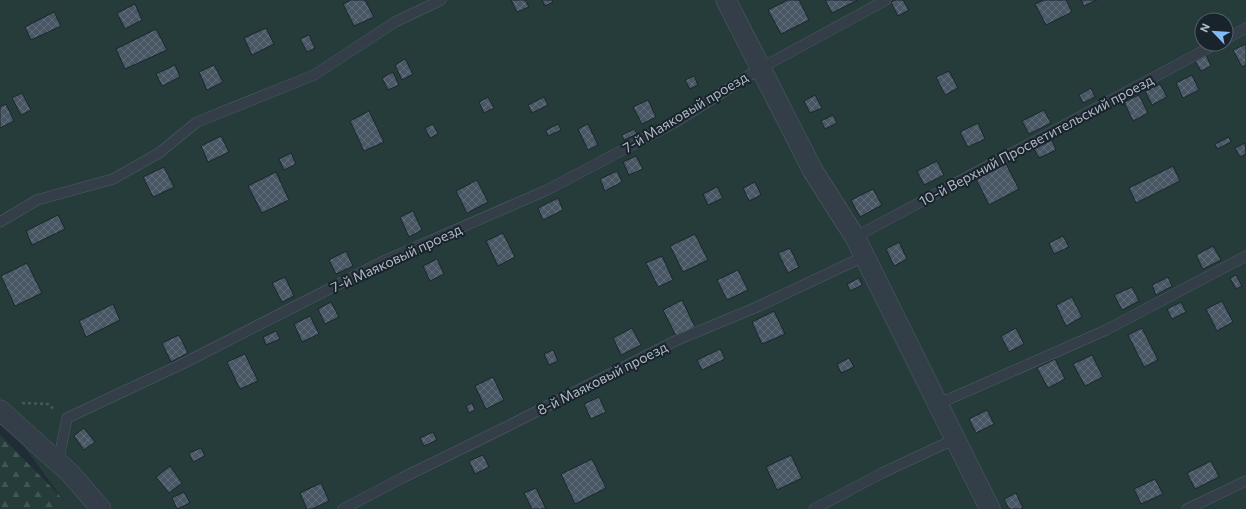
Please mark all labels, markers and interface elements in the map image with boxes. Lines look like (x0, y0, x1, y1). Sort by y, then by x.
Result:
north arrow (1194, 12, 1234, 52)
text: N (1197, 21, 1212, 34)
street label: 7-й Маяковый проезд (620, 68, 750, 156)
street label: 10-й Верхний Просветительский проезд (916, 71, 1156, 209)
street label: 7-й Маяковый проезд (328, 220, 464, 296)
street label: 8-й Маяковый проезд (534, 338, 670, 418)

